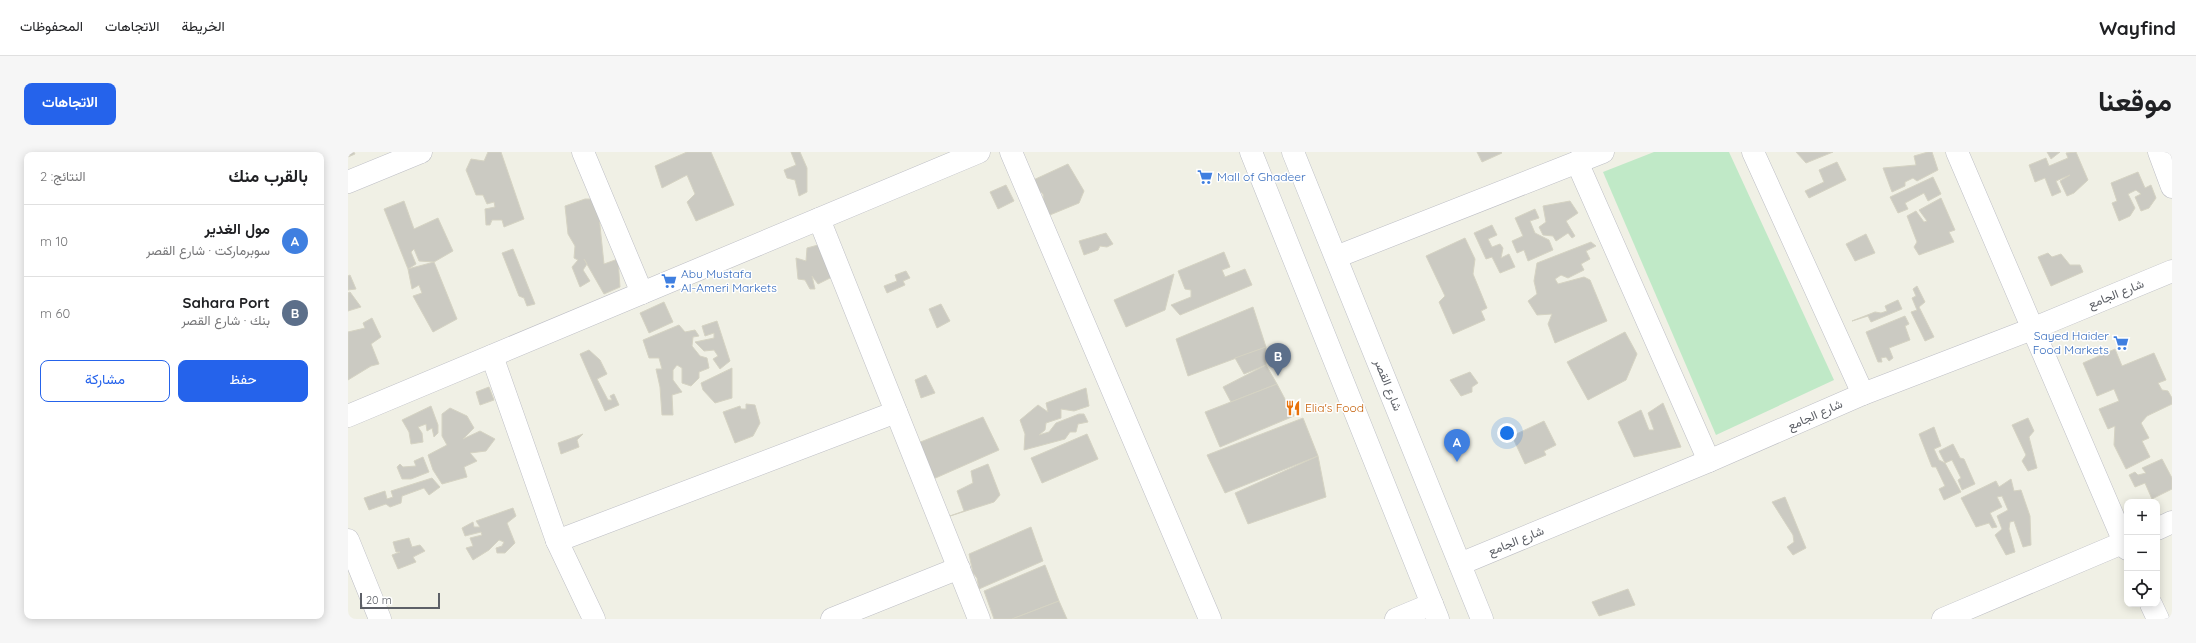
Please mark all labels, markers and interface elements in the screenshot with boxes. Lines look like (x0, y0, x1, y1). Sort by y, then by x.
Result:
text: Wayfind (2099, 16, 2176, 40)
text: المحفوظات (20, 17, 83, 35)
text: الاتجاهات (105, 17, 159, 35)
text: الخريطة (181, 17, 225, 35)
button: الاتجاهات (24, 83, 116, 125)
text: موقعنا (2098, 83, 2172, 118)
text: بالقرب منك (229, 165, 308, 186)
text: النتائج: 2 (40, 168, 86, 184)
supermarket icon: Mall of Ghadeer (1196, 168, 1214, 186)
place label: Mall of Ghadeer (1217, 169, 1306, 184)
text: مول الغدير (205, 219, 270, 238)
text: 10 m (40, 233, 68, 249)
text: A (291, 233, 299, 249)
text: سوبرماركت · شارع القصر (146, 242, 270, 258)
place label: Abu Mustafa Al-Ameri Markets (681, 266, 777, 295)
supermarket icon: Abu Mustafa Al-Ameri Markets (660, 272, 678, 290)
street label: شارع الجامع (2086, 276, 2147, 313)
text: Sahara Port (183, 293, 270, 312)
text: 60 m (40, 305, 70, 321)
text: B (291, 305, 299, 321)
text: بنك · شارع القصر (181, 312, 270, 328)
place label: Sayed Haider Food Markets (2033, 328, 2109, 357)
supermarket icon: Sayed Haider Food Markets (2112, 334, 2130, 352)
pin: B (1265, 343, 1291, 376)
street label: شارع القصر (1369, 356, 1406, 414)
button: مشاركة (40, 360, 170, 402)
button: حفظ (178, 360, 308, 402)
street label: شارع الجامع (1785, 396, 1845, 435)
restaurant icon: Elia's Food (1284, 399, 1302, 417)
place label: Elia's Food (1305, 400, 1364, 415)
your location (1497, 423, 1517, 443)
pin: A (1444, 429, 1470, 462)
map controls (2124, 499, 2160, 607)
button: + (2124, 499, 2160, 535)
street label: شارع الجامع (1486, 523, 1547, 560)
button: − (2124, 535, 2160, 571)
button: locate (2124, 571, 2160, 607)
scale bar (360, 591, 440, 610)
text: 20 m (366, 593, 392, 607)

